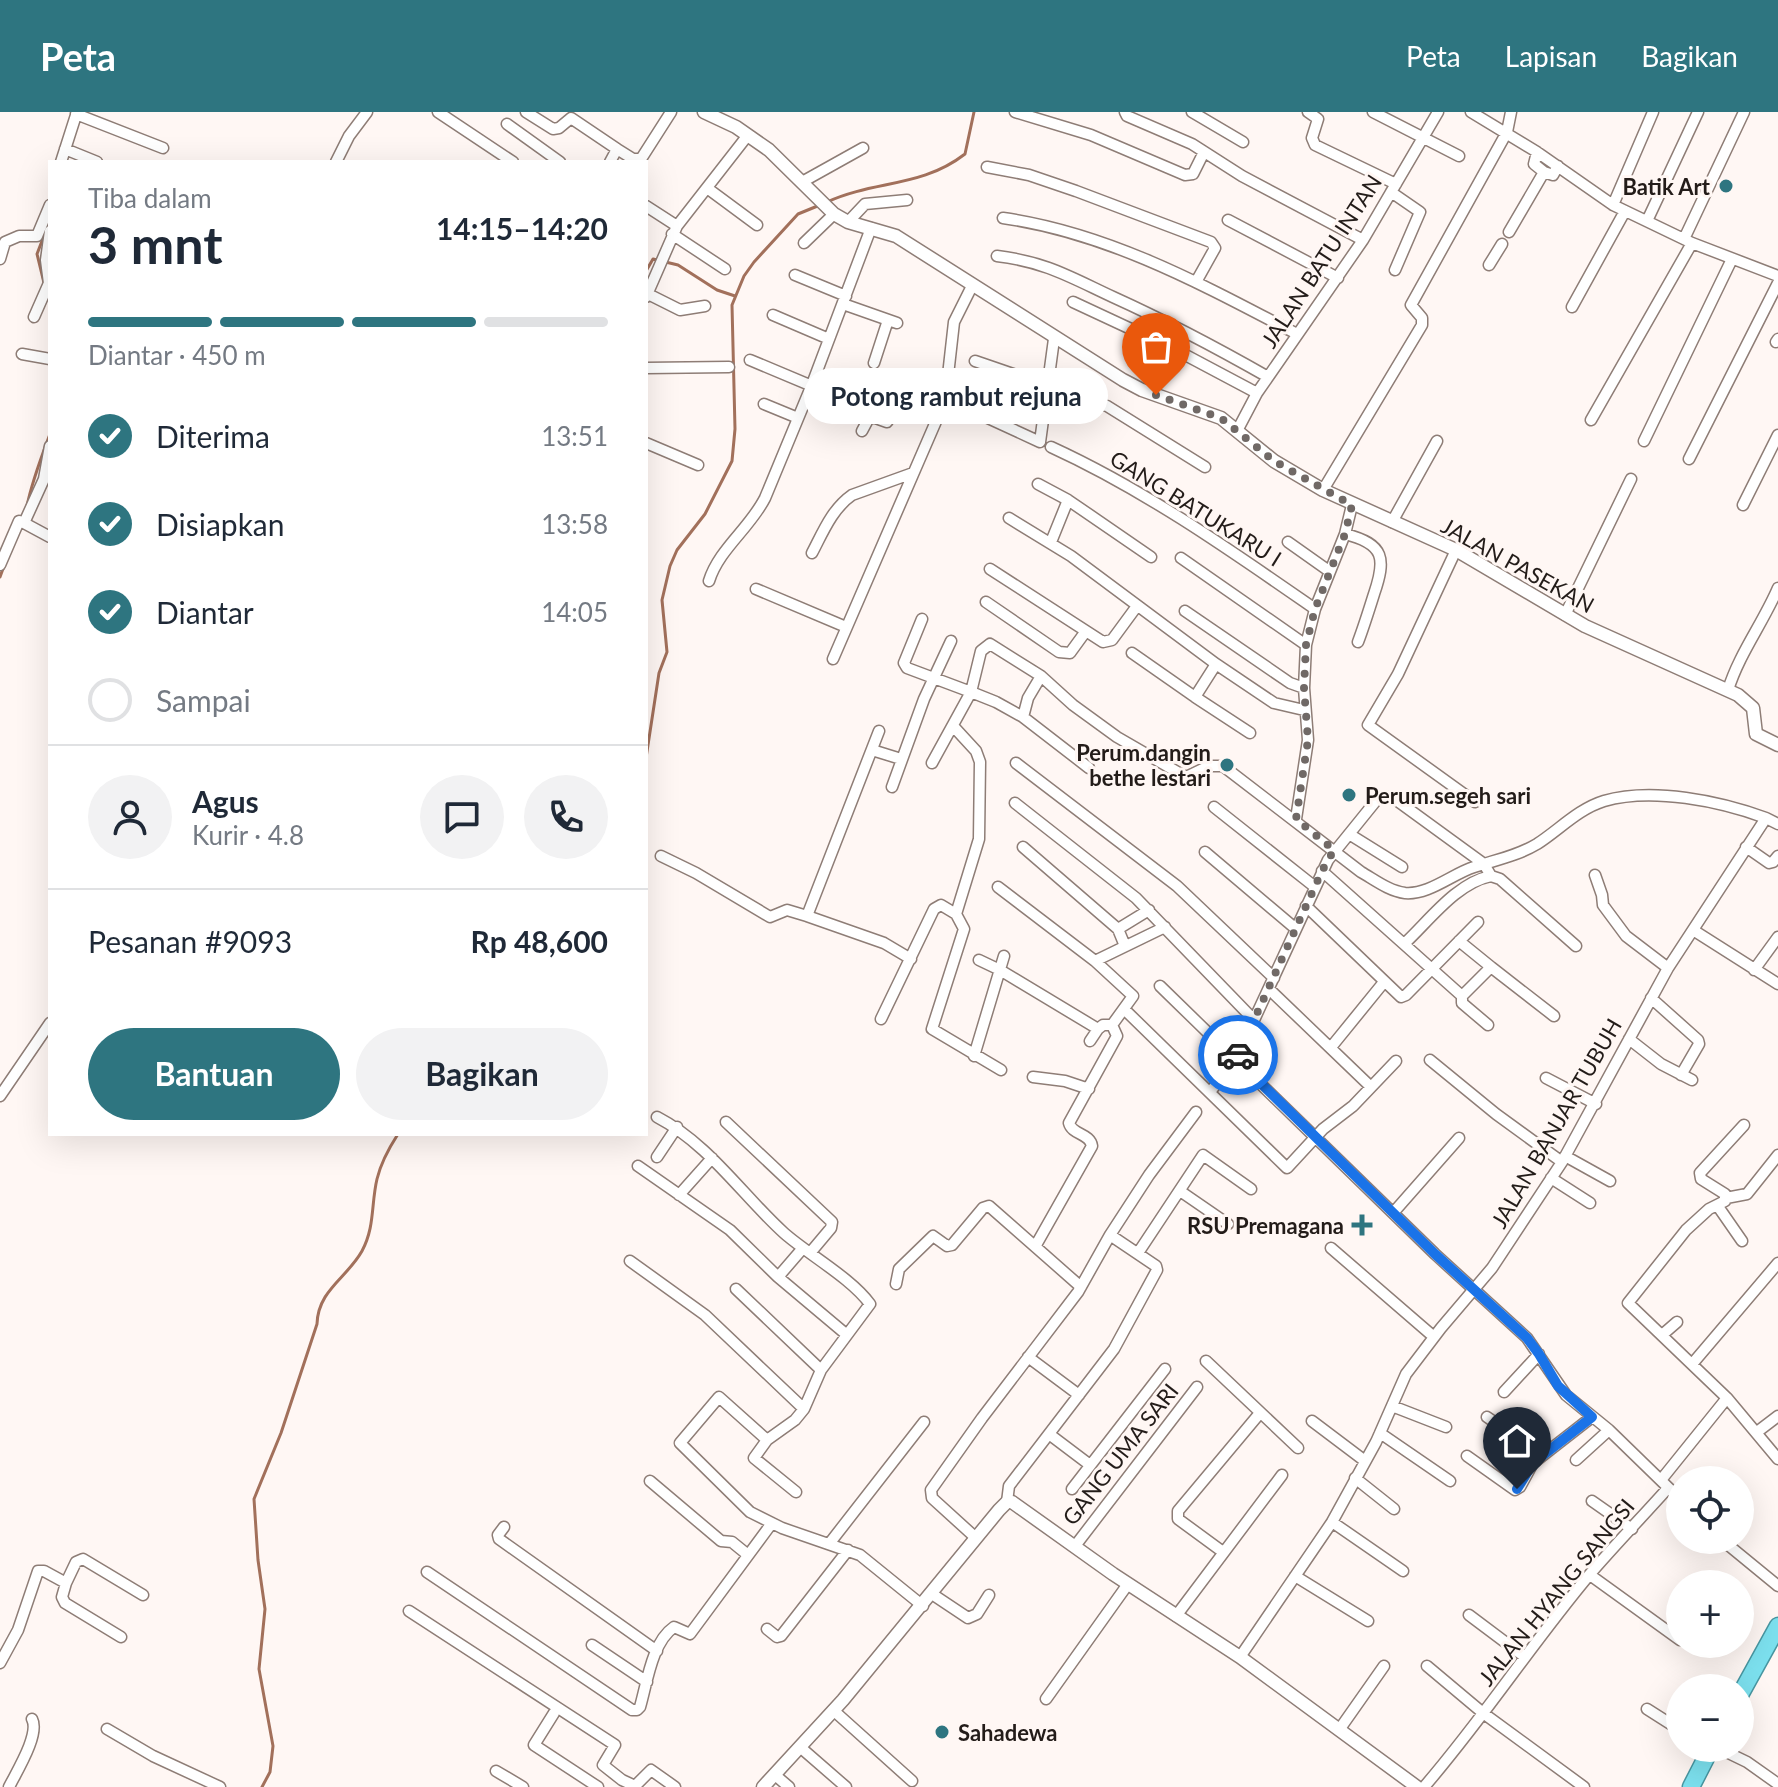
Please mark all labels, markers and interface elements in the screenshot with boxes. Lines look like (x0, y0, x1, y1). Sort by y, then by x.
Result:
text: Peta (40, 33, 116, 79)
text: Peta (1406, 39, 1461, 73)
text: Lapisan (1505, 39, 1597, 73)
text: Bagikan (1641, 39, 1738, 73)
street label: JALAN BATU INTAN (1255, 169, 1387, 353)
place label: Batik Art (1623, 173, 1711, 200)
marker: Batik Art (1717, 177, 1735, 195)
text: Tiba dalam (88, 182, 212, 214)
text: 14:15–14:20 (436, 210, 608, 246)
text: 3 mnt (88, 213, 223, 275)
pin (1122, 313, 1190, 395)
icon: bag (1134, 325, 1178, 369)
text: Diantar · 450 m (88, 339, 266, 371)
callout: Potong rambut rejuna (804, 367, 1108, 423)
text: Potong rambut rejuna (830, 380, 1082, 412)
icon: check (88, 414, 132, 458)
text: Diterima (156, 418, 270, 454)
text: 13:51 (541, 420, 608, 452)
street label: GANG BATUKARU I (1105, 444, 1287, 572)
icon: check (88, 502, 132, 546)
text: Disiapkan (156, 506, 285, 542)
text: 13:58 (541, 508, 608, 540)
street label: JALAN PASEKAN (1437, 512, 1599, 618)
icon: check (88, 590, 132, 634)
text: Diantar (156, 594, 254, 630)
text: 14:05 (541, 596, 608, 628)
text: Sampai (156, 682, 251, 718)
place label: Perum.dangin bethe lestari (1076, 739, 1211, 791)
marker: Perum.dangin bethe lestari (1218, 756, 1236, 774)
button: person (88, 775, 172, 859)
button: chat (420, 775, 504, 859)
button: phone (524, 775, 608, 859)
place label: Perum.segeh sari (1365, 782, 1531, 809)
text: Agus (192, 783, 259, 819)
marker: Perum.segeh sari (1340, 786, 1358, 804)
text: Kurir · 4.8 (192, 819, 304, 851)
text: Pesanan #9093 (88, 923, 292, 959)
text: Rp 48,600 (471, 923, 608, 959)
street label: JALAN BANJAR TUBUH (1485, 1013, 1627, 1233)
courier (1198, 1015, 1278, 1095)
button: Bantuan (88, 1028, 340, 1120)
button: Bagikan (356, 1028, 608, 1120)
icon: car (1216, 1033, 1260, 1077)
place label: RSU Premagana (1187, 1212, 1344, 1239)
marker: RSU Premagana (1351, 1214, 1373, 1236)
street label: GANG UMA SARI (1056, 1378, 1184, 1530)
pin (1483, 1407, 1551, 1489)
icon: home (1495, 1419, 1539, 1463)
map controls (1666, 1466, 1754, 1762)
button: locate (1666, 1466, 1754, 1554)
street label: JALAN HYANG SANGSI (1472, 1493, 1640, 1691)
button: + (1666, 1570, 1754, 1658)
button: − (1666, 1674, 1754, 1762)
place label: Sahadewa (958, 1719, 1057, 1746)
marker: Sahadewa (933, 1723, 951, 1741)

